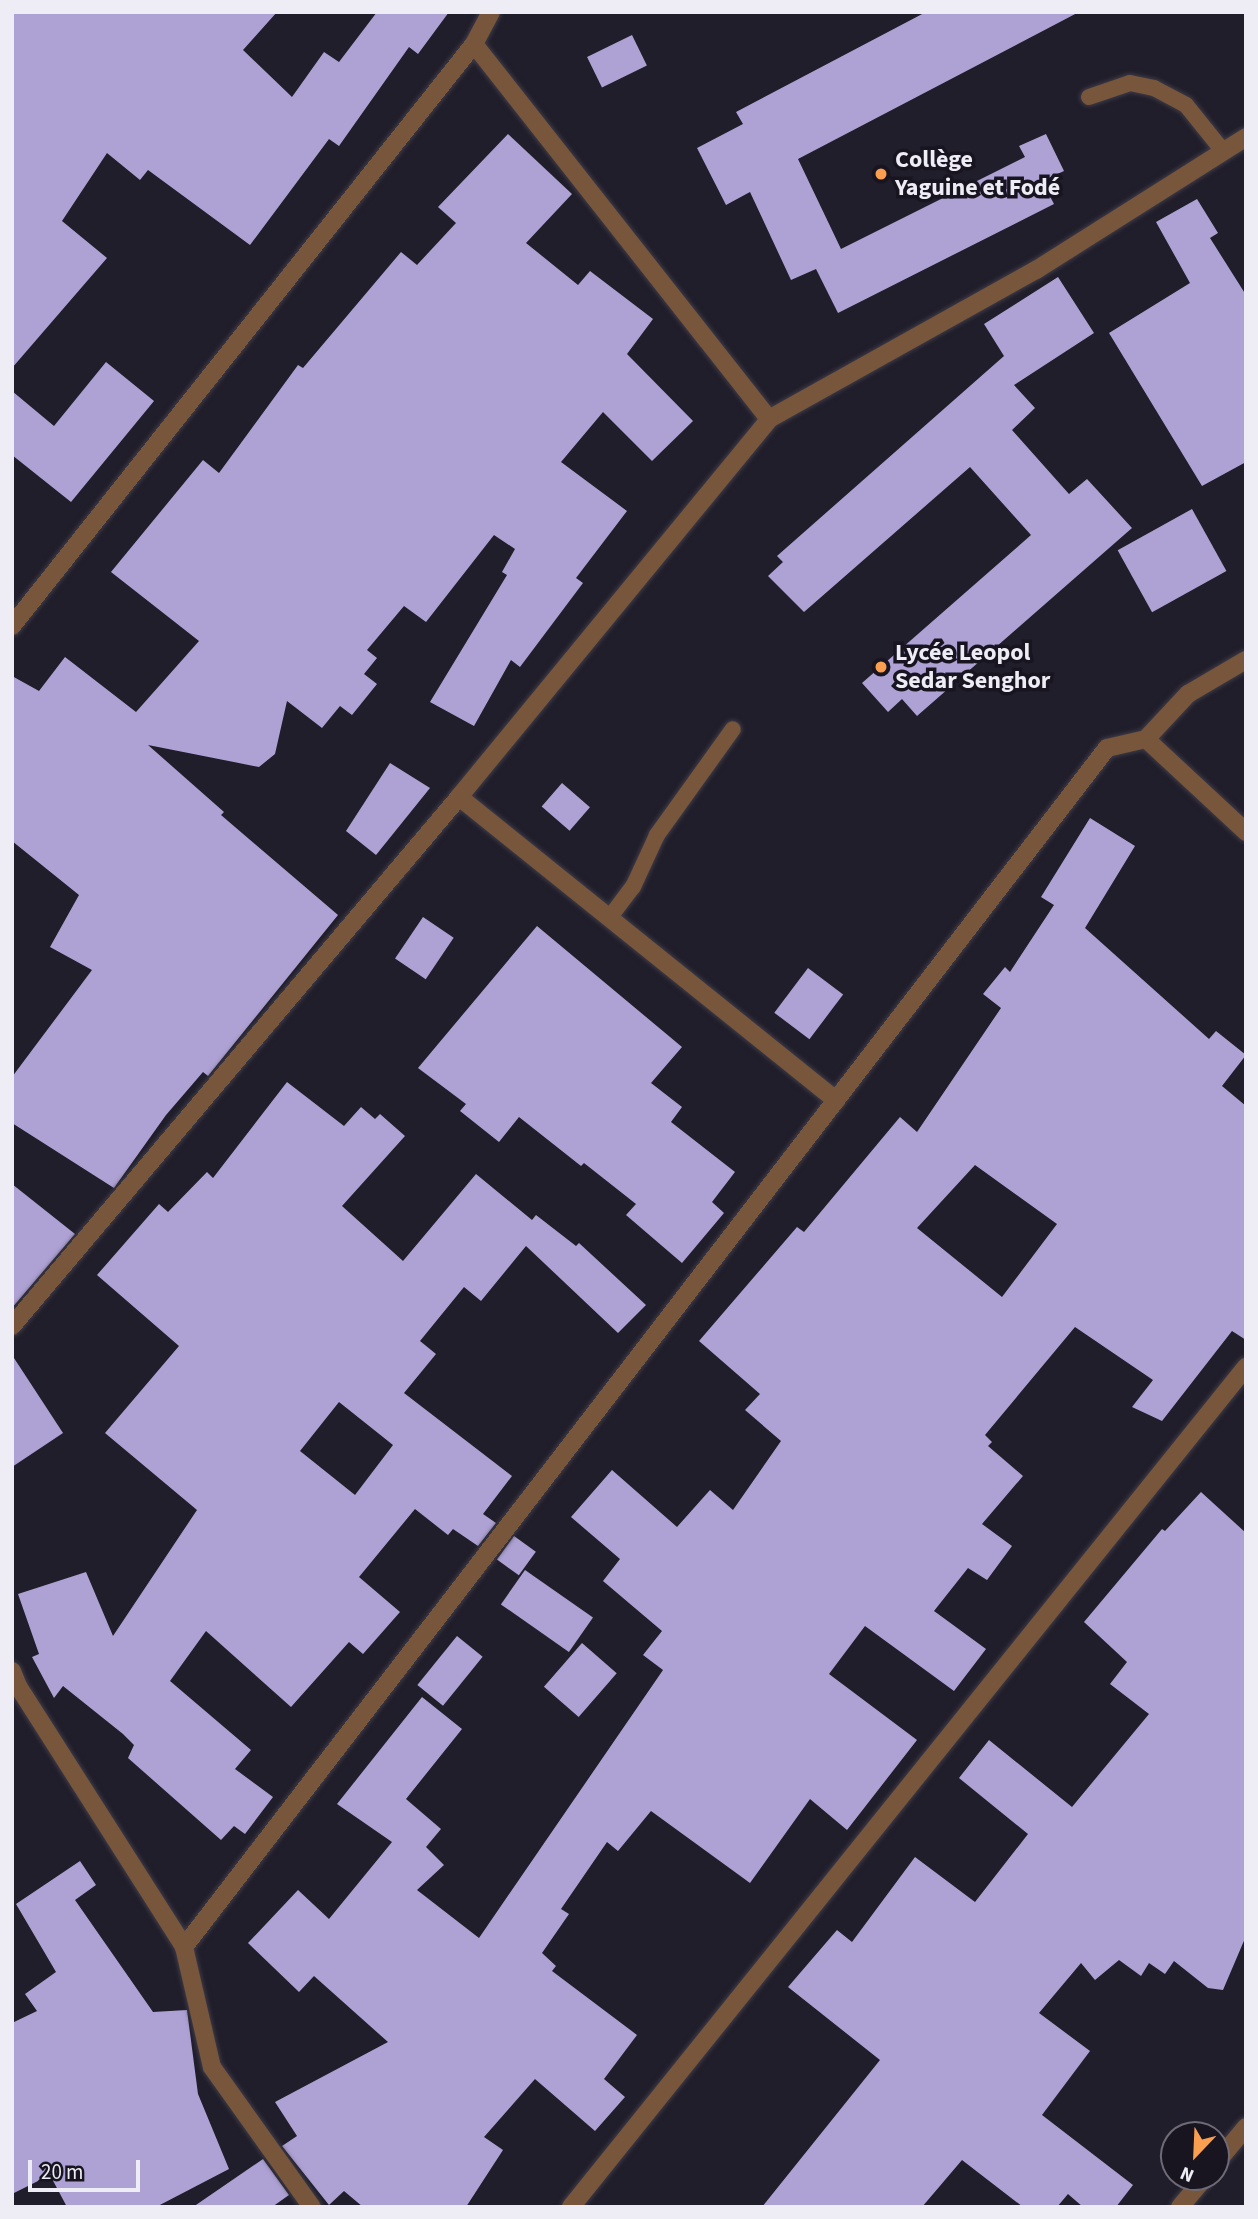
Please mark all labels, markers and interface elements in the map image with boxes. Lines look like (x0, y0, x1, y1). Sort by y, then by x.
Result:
place label: Collège Yaguine et Fodé (895, 146, 1060, 202)
marker: Collège Yaguine et Fodé (873, 166, 889, 182)
place label: Lycée Leopol Sedar Senghor (895, 639, 1050, 695)
marker: Lycée Leopol Sedar Senghor (873, 659, 889, 675)
north arrow (1160, 2121, 1230, 2191)
scale bar (32, 2146, 144, 2190)
text: 20 m (41, 2157, 83, 2187)
text: N (1176, 2159, 1198, 2189)

